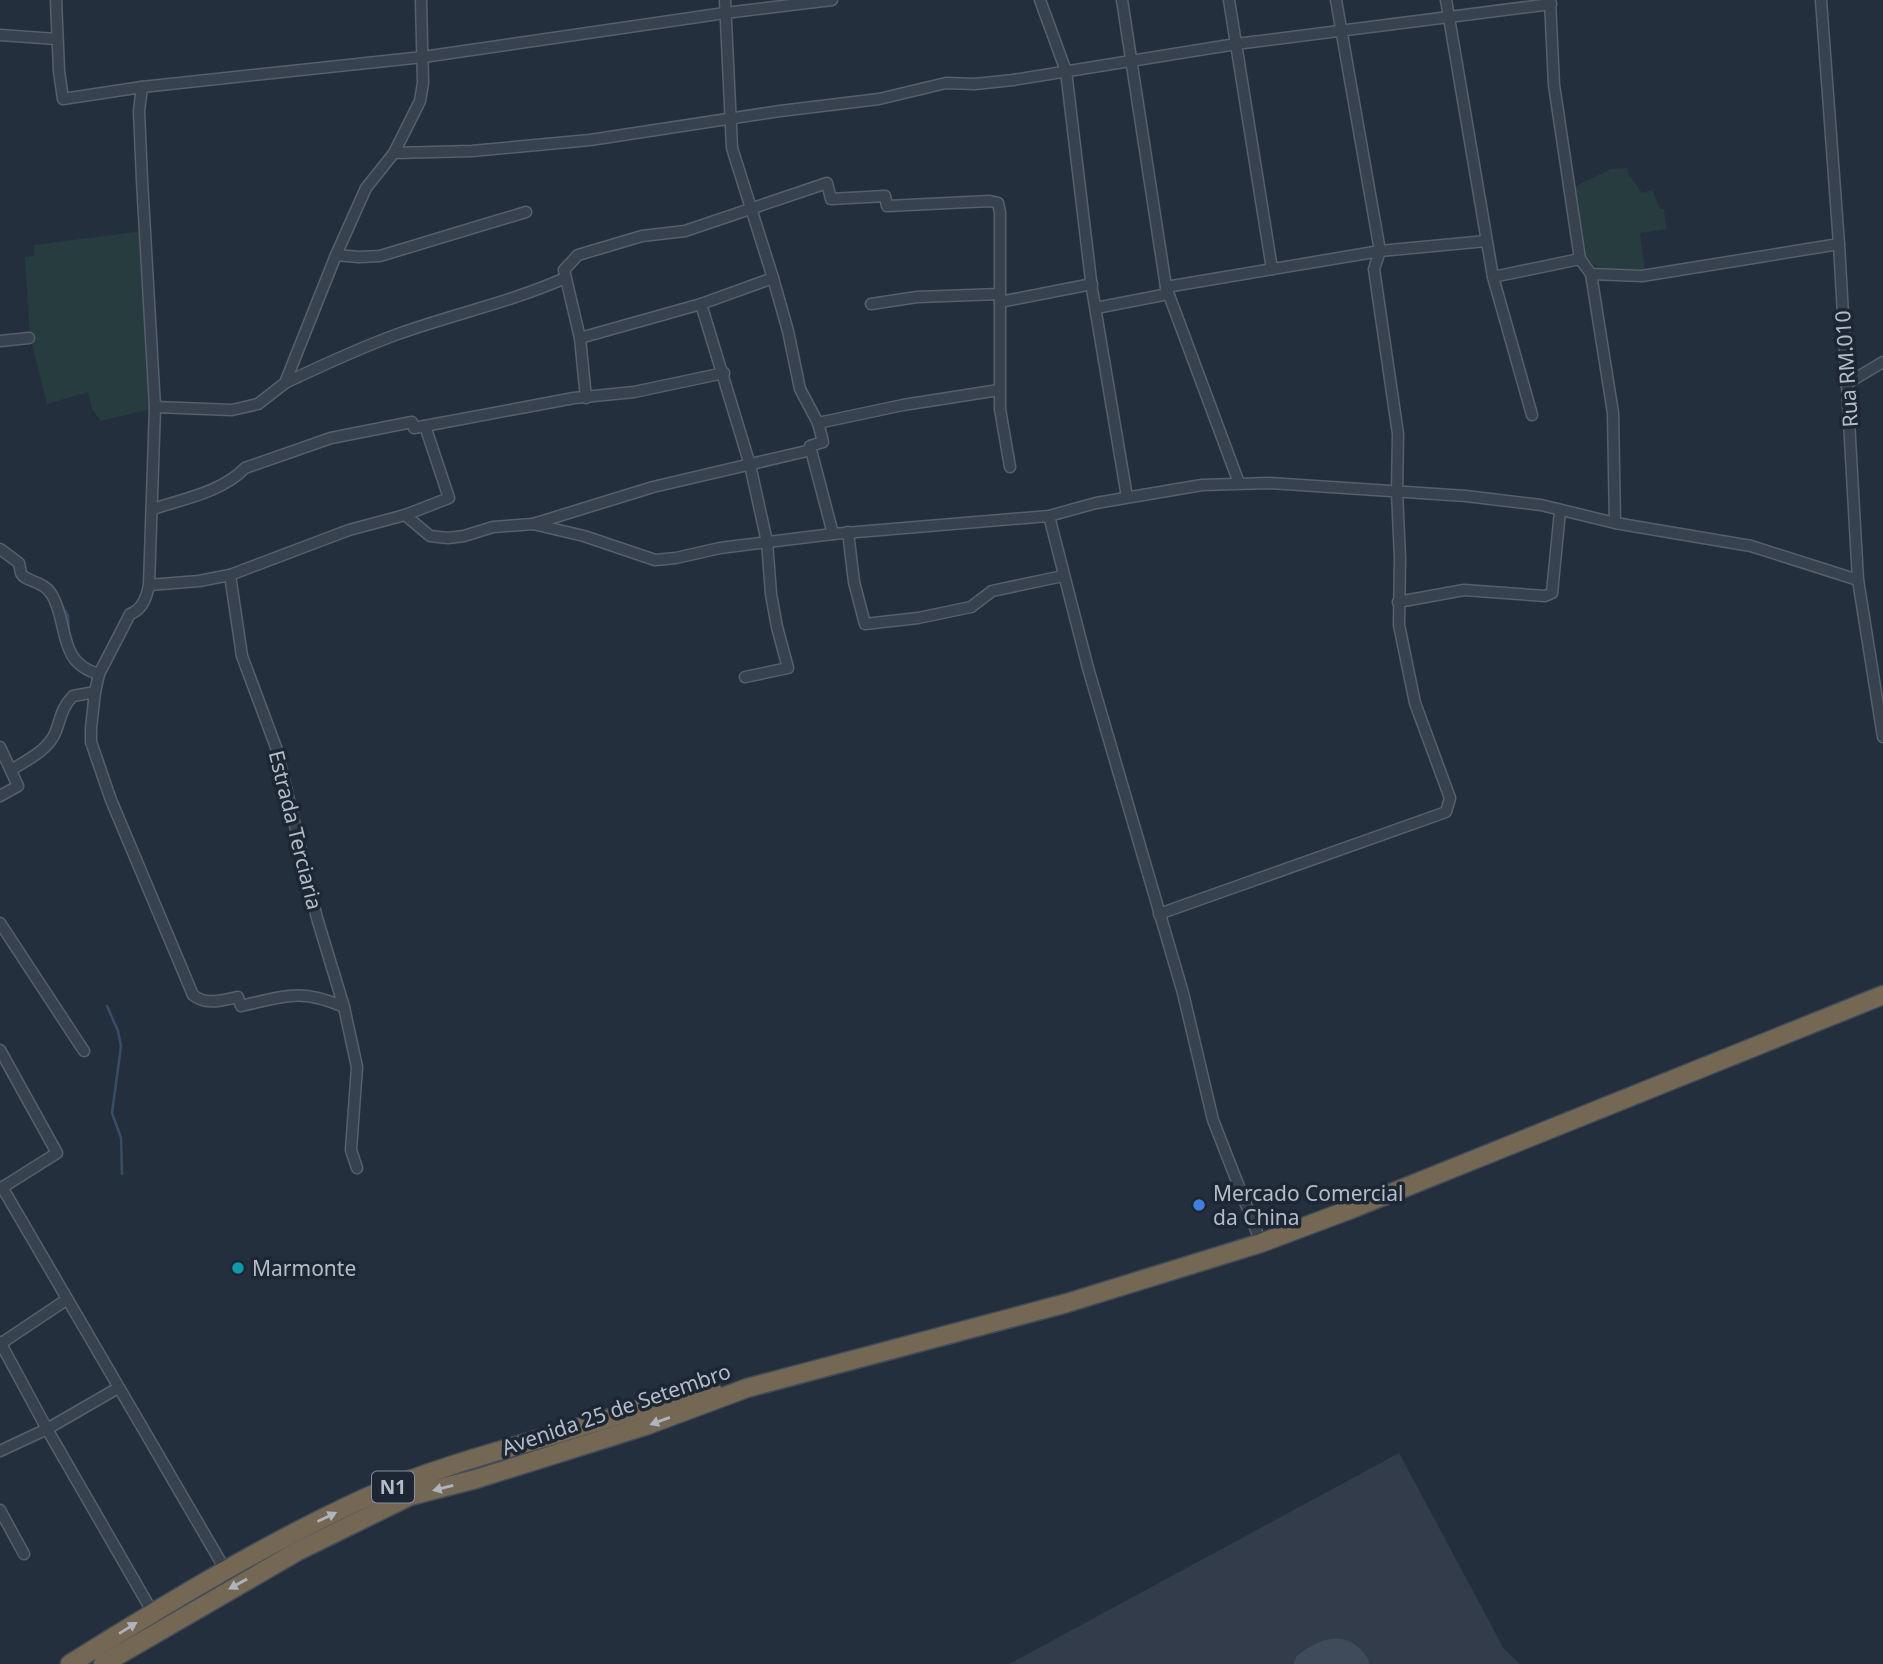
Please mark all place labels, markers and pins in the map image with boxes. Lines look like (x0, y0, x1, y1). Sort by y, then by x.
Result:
place label: Mercado Comercial da China (1213, 1179, 1404, 1231)
marker: Mercado Comercial da China (1191, 1197, 1207, 1213)
place label: Marmonte (252, 1254, 356, 1282)
marker: Marmonte (230, 1260, 246, 1276)

